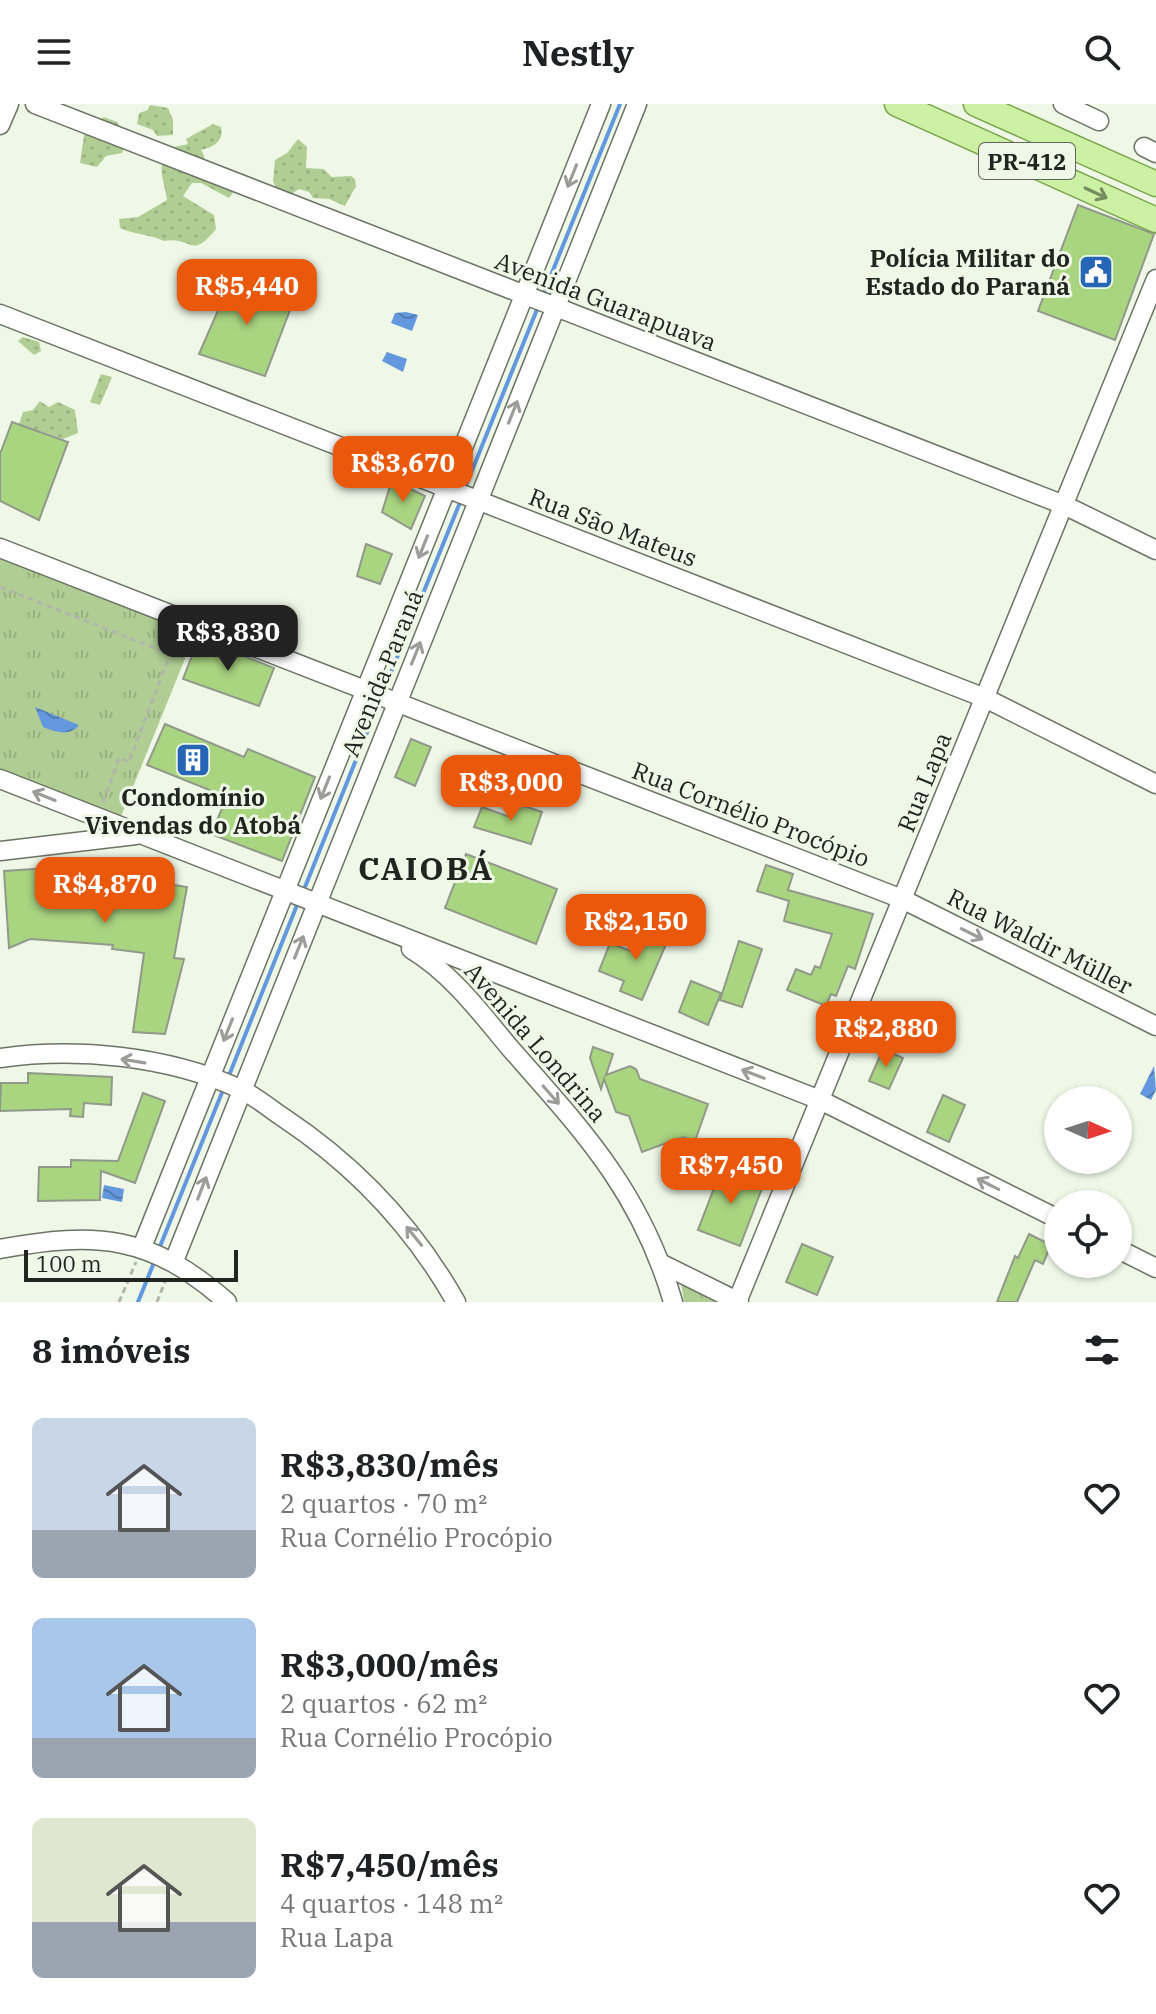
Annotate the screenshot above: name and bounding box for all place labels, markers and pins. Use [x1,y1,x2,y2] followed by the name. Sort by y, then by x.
[865,242,1070,302] place label: Polícia Militar do Estado do Paraná
[1077,253,1115,291] public building icon: Polícia Militar do Estado do Paraná
[173,259,321,327] pin: R$5,440
[329,436,477,504] pin: R$3,670
[154,605,302,673] pin: R$3,830
[174,741,212,779] building icon: Condomínio Vivendas do Atobá
[437,755,585,823] pin: R$3,000
[85,781,302,841] place label: Condomínio Vivendas do Atobá
[31,857,179,925] pin: R$4,870
[562,894,710,962] pin: R$2,150
[812,1001,960,1069] pin: R$2,880
[657,1138,805,1206] pin: R$7,450

